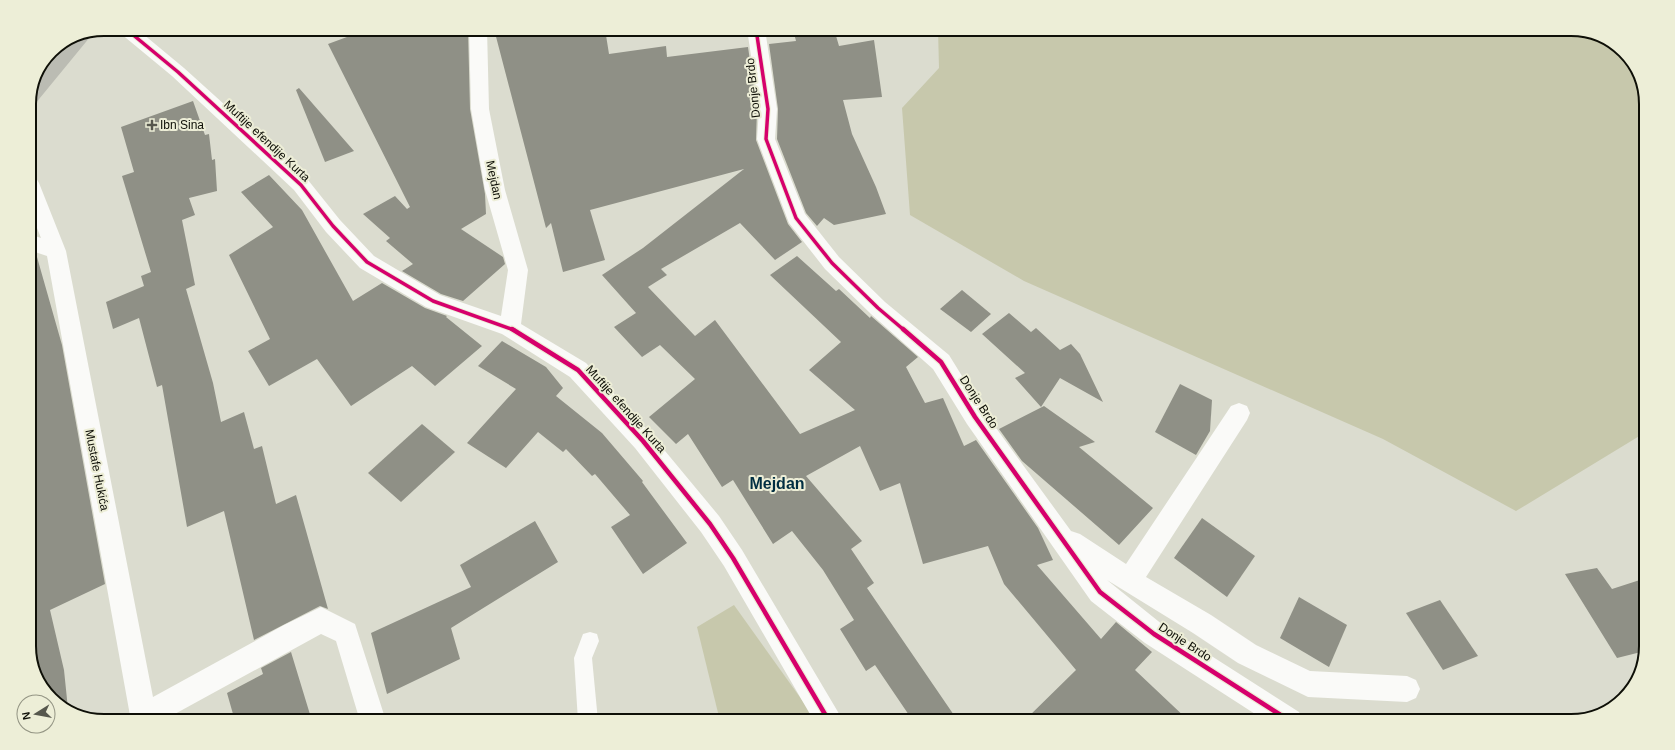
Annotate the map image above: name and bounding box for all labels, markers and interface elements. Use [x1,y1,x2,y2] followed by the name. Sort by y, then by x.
[743,57,763,119] street label: Donje Brdo
[221,97,313,185] street label: Muftije efendije Kurta
[160,118,204,132] place label: Ibn Sina
[147,120,157,130] marker: Ibn Sina
[483,159,505,201] street label: Mejdan
[583,362,669,456] street label: Muftije efendije Kurta
[957,373,1001,431] street label: Donje Brdo
[82,428,112,512] street label: Mustafe Hukića
[749,475,805,492] district label: Mejdan
[1156,620,1214,664] street label: Donje Brdo
[16,694,56,734] north arrow
[20,711,33,721] text: N

